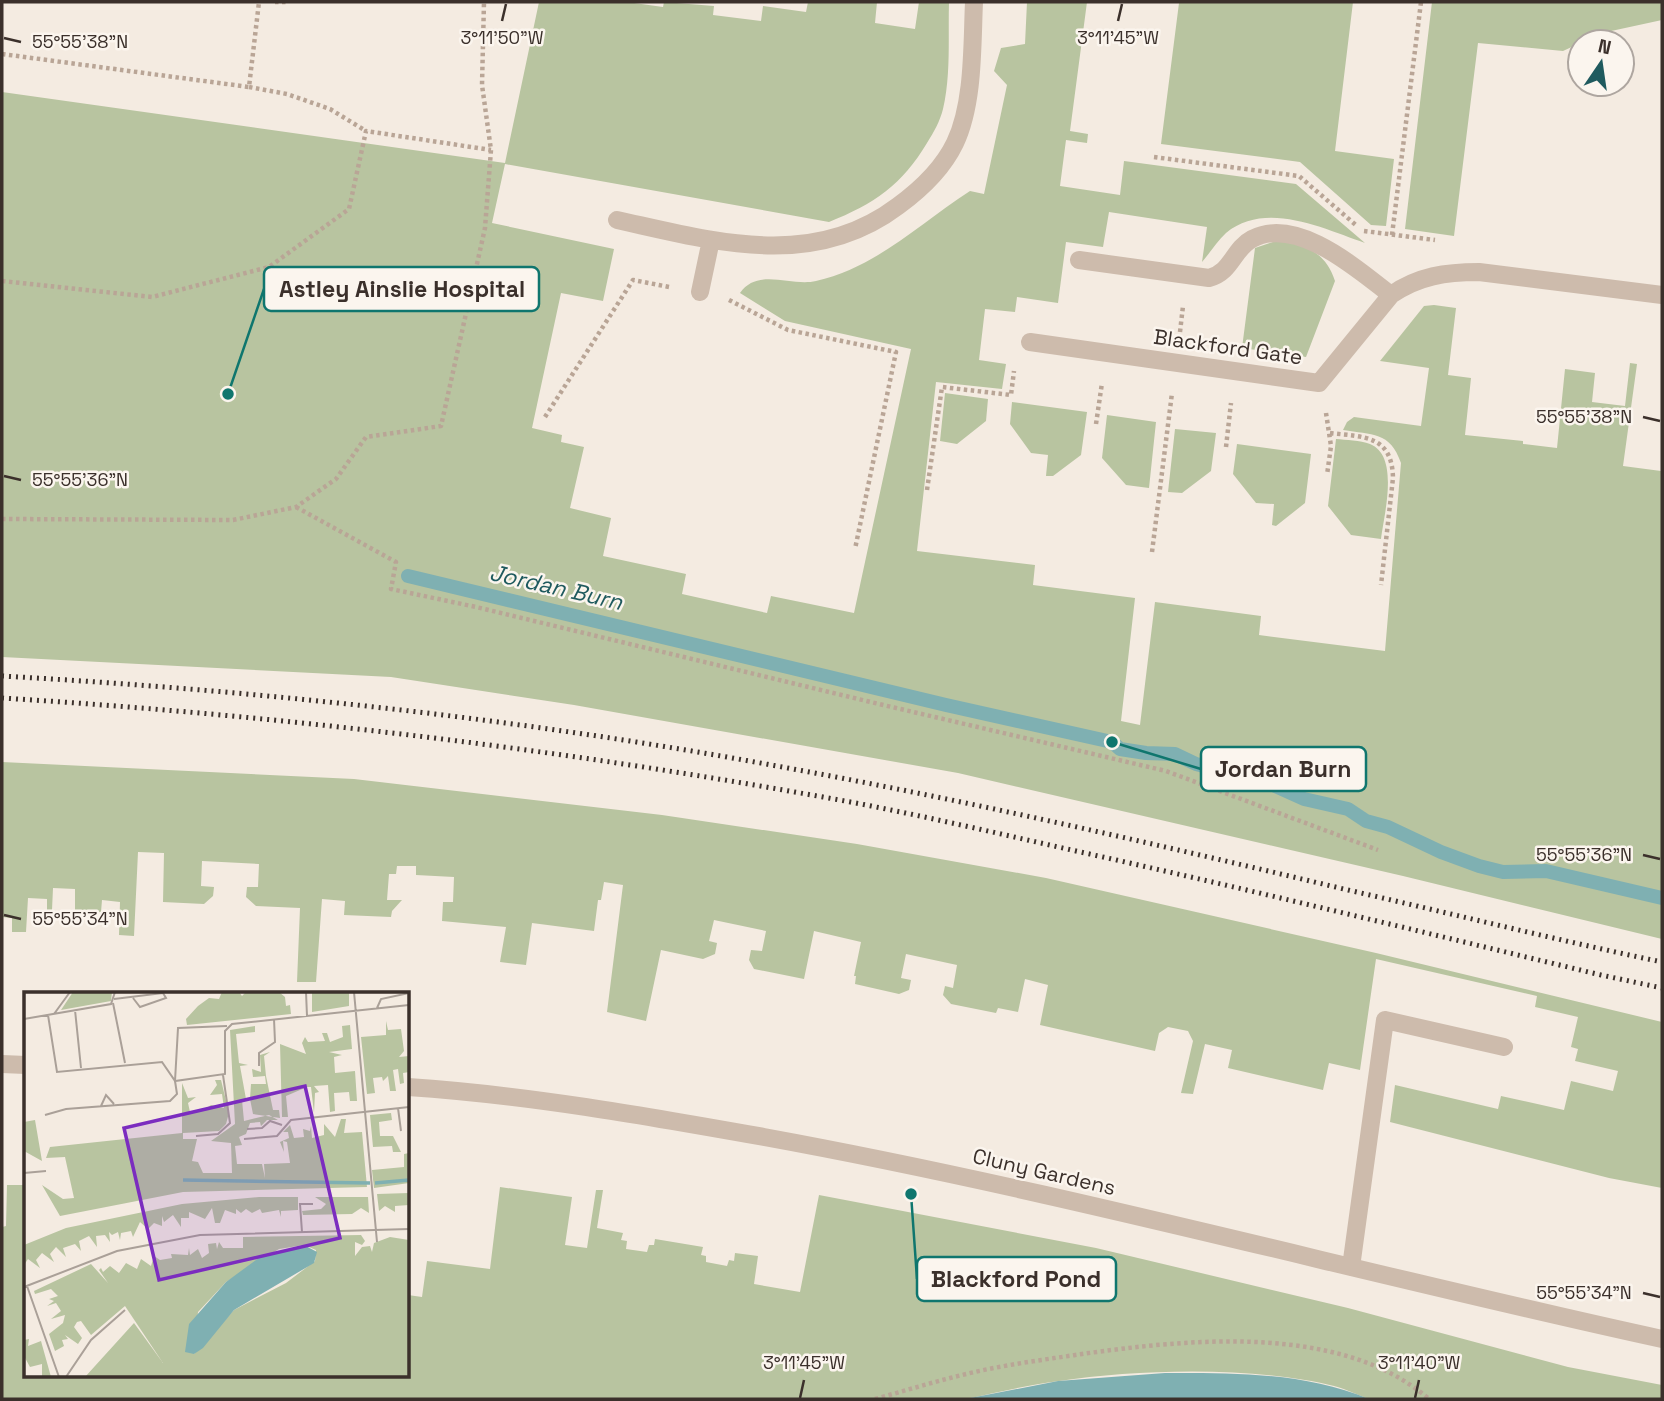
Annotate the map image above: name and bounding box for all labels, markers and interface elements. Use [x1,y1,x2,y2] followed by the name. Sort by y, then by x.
[460,26,544,49] text: 3°11'50"W
[1077,26,1159,49] text: 3°11'45"W
[1566,28,1636,98] north arrow
[32,30,128,53] text: 55°55'38"N
[1596,33,1614,61] text: N
[264,267,539,311] callout: Astley Ainslie Hospital
[279,274,525,304] text: Astley Ainslie Hospital
[1152,323,1304,370] street label: Blackford Gate
[1536,405,1632,428] text: 55°55'38"N
[32,468,128,491] text: 55°55'36"N
[487,557,626,617] water label: Jordan Burn
[1201,747,1366,791] callout: Jordan Burn
[1215,754,1351,784] text: Jordan Burn
[1536,843,1632,866] text: 55°55'36"N
[32,907,128,930] text: 55°55'34"N
[24,992,410,1376] inset map
[970,1142,1118,1201] street label: Cluny Gardens
[917,1257,1116,1301] callout: Blackford Pond
[931,1264,1101,1294] text: Blackford Pond
[1536,1281,1632,1304] text: 55°55'34"N
[763,1351,845,1374] text: 3°11'45"W
[1378,1351,1461,1374] text: 3°11'40"W

